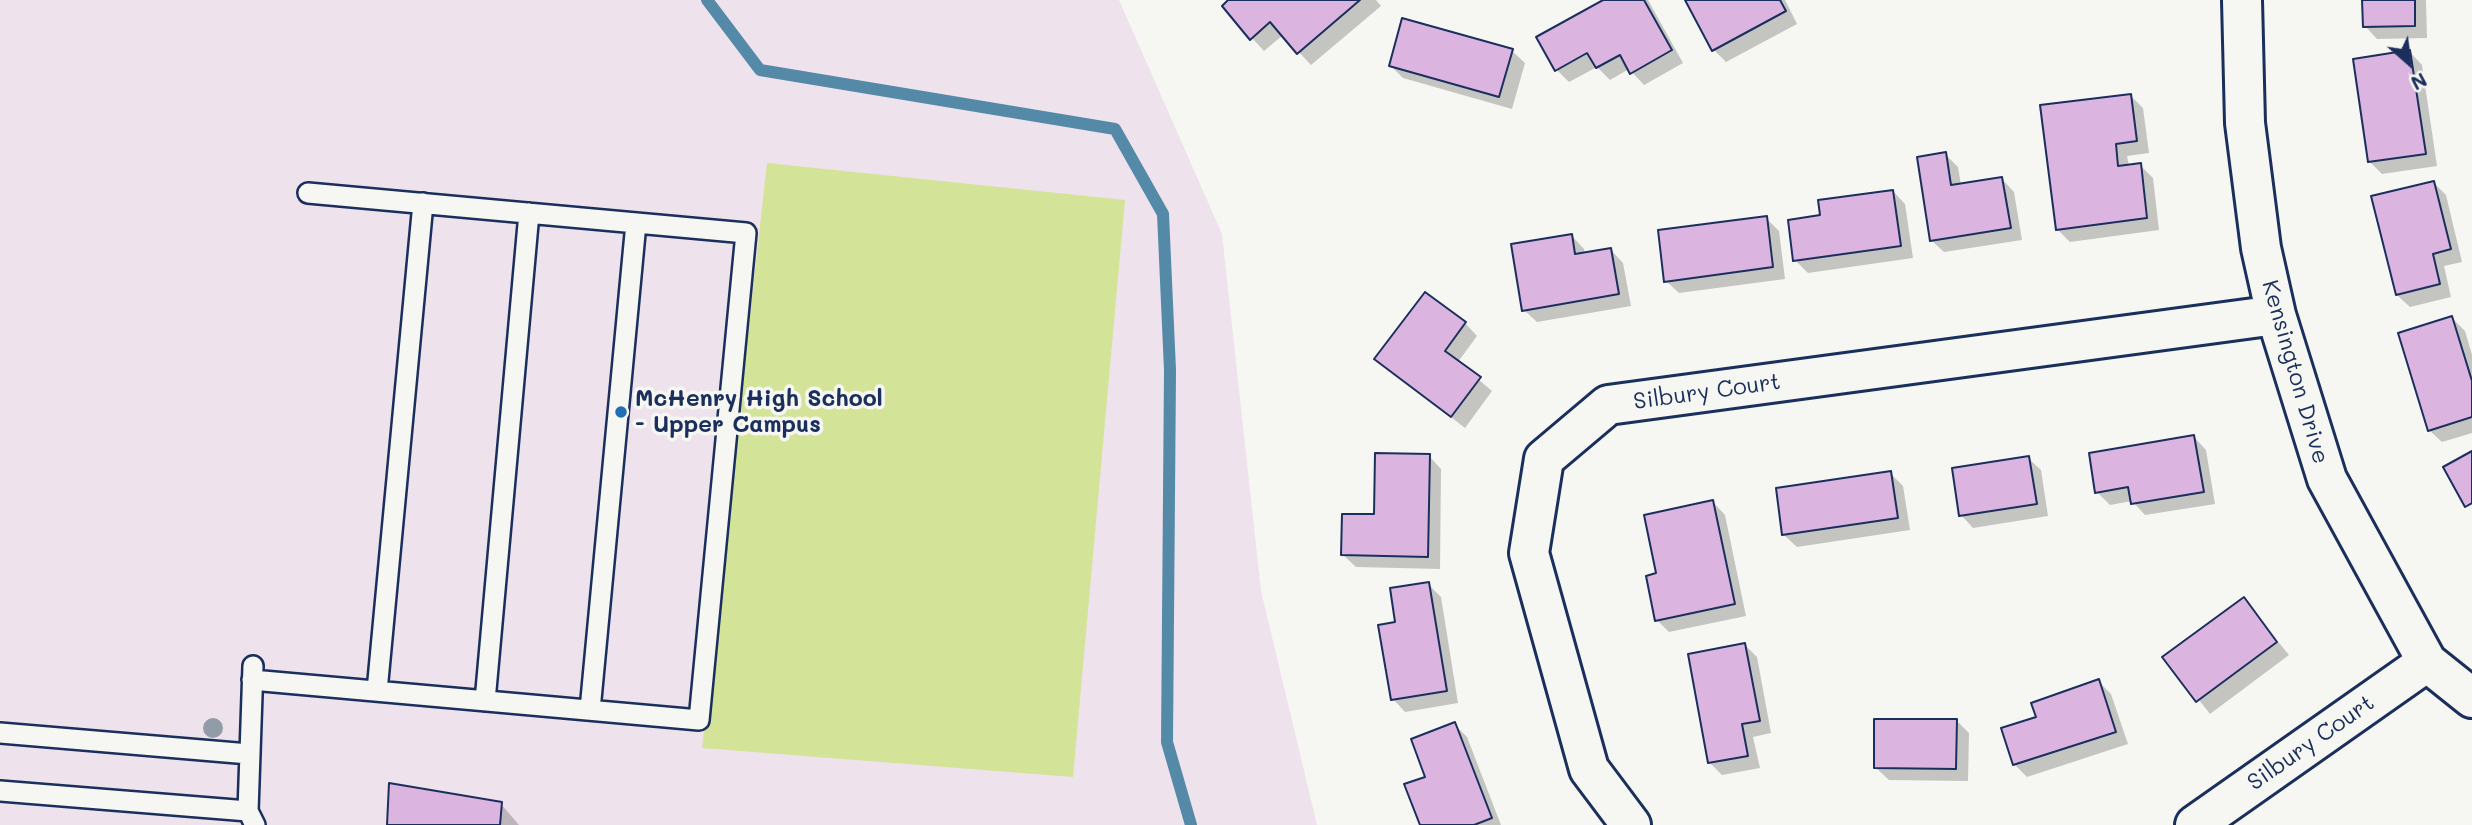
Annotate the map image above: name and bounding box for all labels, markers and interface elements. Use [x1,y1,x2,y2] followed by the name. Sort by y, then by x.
[2374,28,2444,98] north arrow
[2407,68,2431,96] text: N
[2256,277,2334,467] street label: Kensington Drive
[1632,368,1782,416] street label: Silbury Court
[635,385,883,439] place label: McHenry High School - Upper Campus
[613,404,629,420] marker: McHenry High School - Upper Campus
[2242,689,2380,797] street label: Silbury Court

